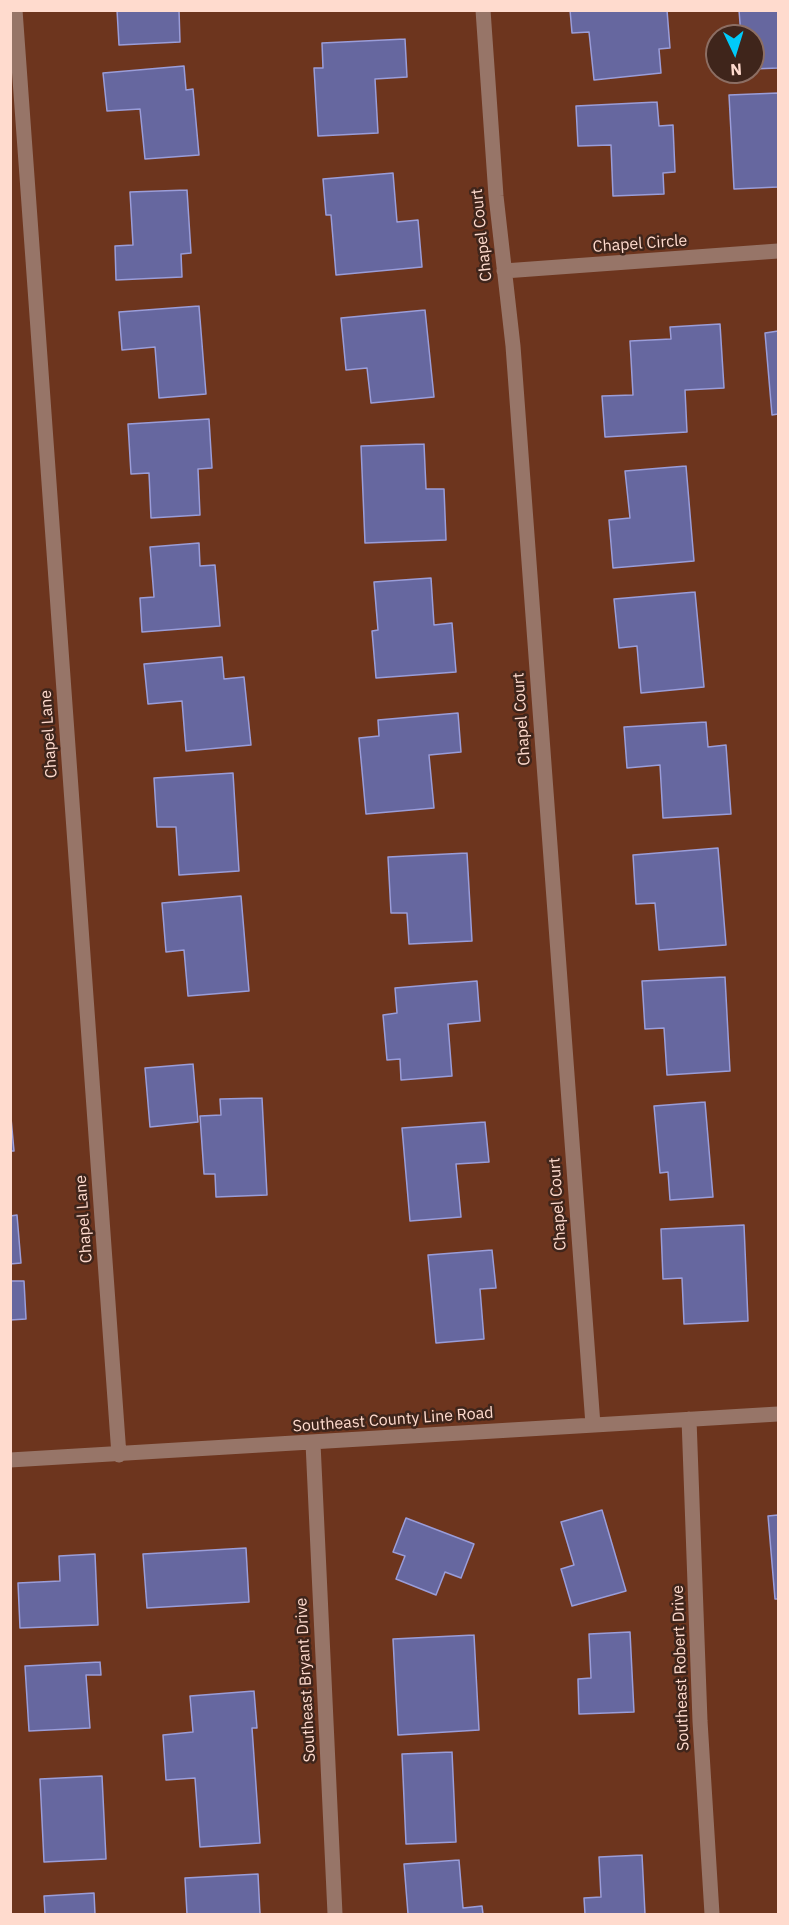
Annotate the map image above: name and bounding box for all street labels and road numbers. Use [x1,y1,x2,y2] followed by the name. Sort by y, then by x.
[468,188,496,282] street label: Chapel Court
[592,231,688,257] street label: Chapel Circle
[509,672,535,766] street label: Chapel Court
[36,689,62,779] street label: Chapel Lane
[545,1157,571,1251] street label: Chapel Court
[71,1174,97,1264] street label: Chapel Lane
[292,1403,494,1437] street label: Southeast County Line Road
[669,1585,693,1751] street label: Southeast Robert Drive
[292,1597,320,1763] street label: Southeast Bryant Drive

